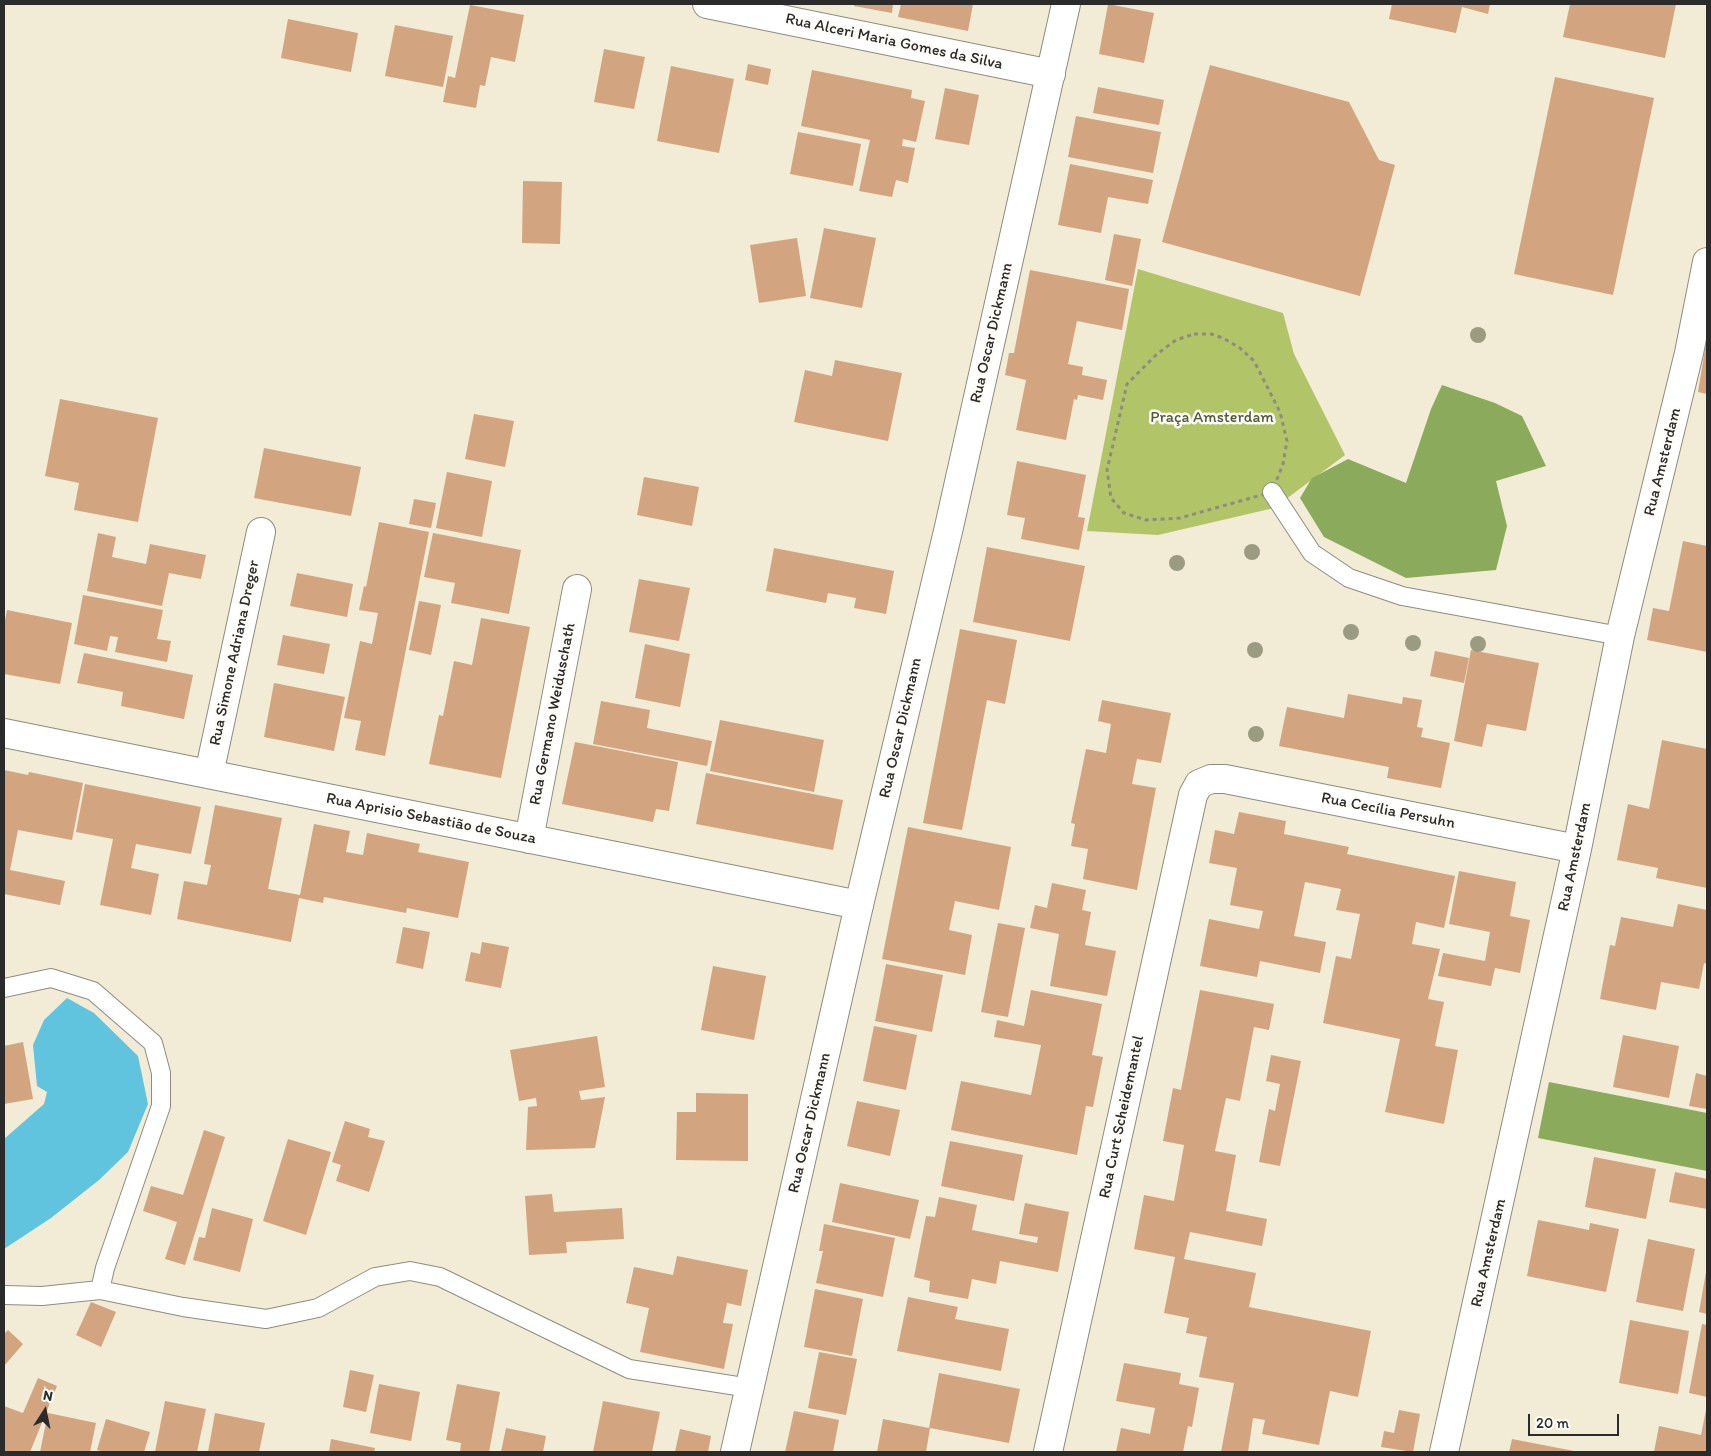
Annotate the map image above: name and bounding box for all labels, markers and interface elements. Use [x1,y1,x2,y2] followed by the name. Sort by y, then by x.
[784,10,1004,74] street label: Rua Alceri Maria Gomes da Silva
[967,261,1017,405] street label: Rua Oscar Dickmann
[1640,406,1686,518] street label: Rua Amsterdam
[1150,408,1274,428] park label: Praça Amsterdam
[206,558,264,748] street label: Rua Simone Adriana Dreger
[526,621,580,807] street label: Rua Germano Weiduschath
[876,656,926,800] street label: Rua Oscar Dickmann
[324,789,538,849] street label: Rua Aprisio Sebastião de Souza
[1319,789,1457,833] street label: Rua Cecília Persuhn
[1554,801,1596,913] street label: Rua Amsterdam
[1095,1034,1149,1200] street label: Rua Curt Scheidemantel
[785,1051,835,1195] street label: Rua Oscar Dickmann
[1467,1197,1511,1309] street label: Rua Amsterdam
[20,1386,70,1436] north arrow
[42,1387,54,1405] text: N
[1531,1404,1622,1436] scale bar
[1536,1414,1569,1432] text: 20 m

